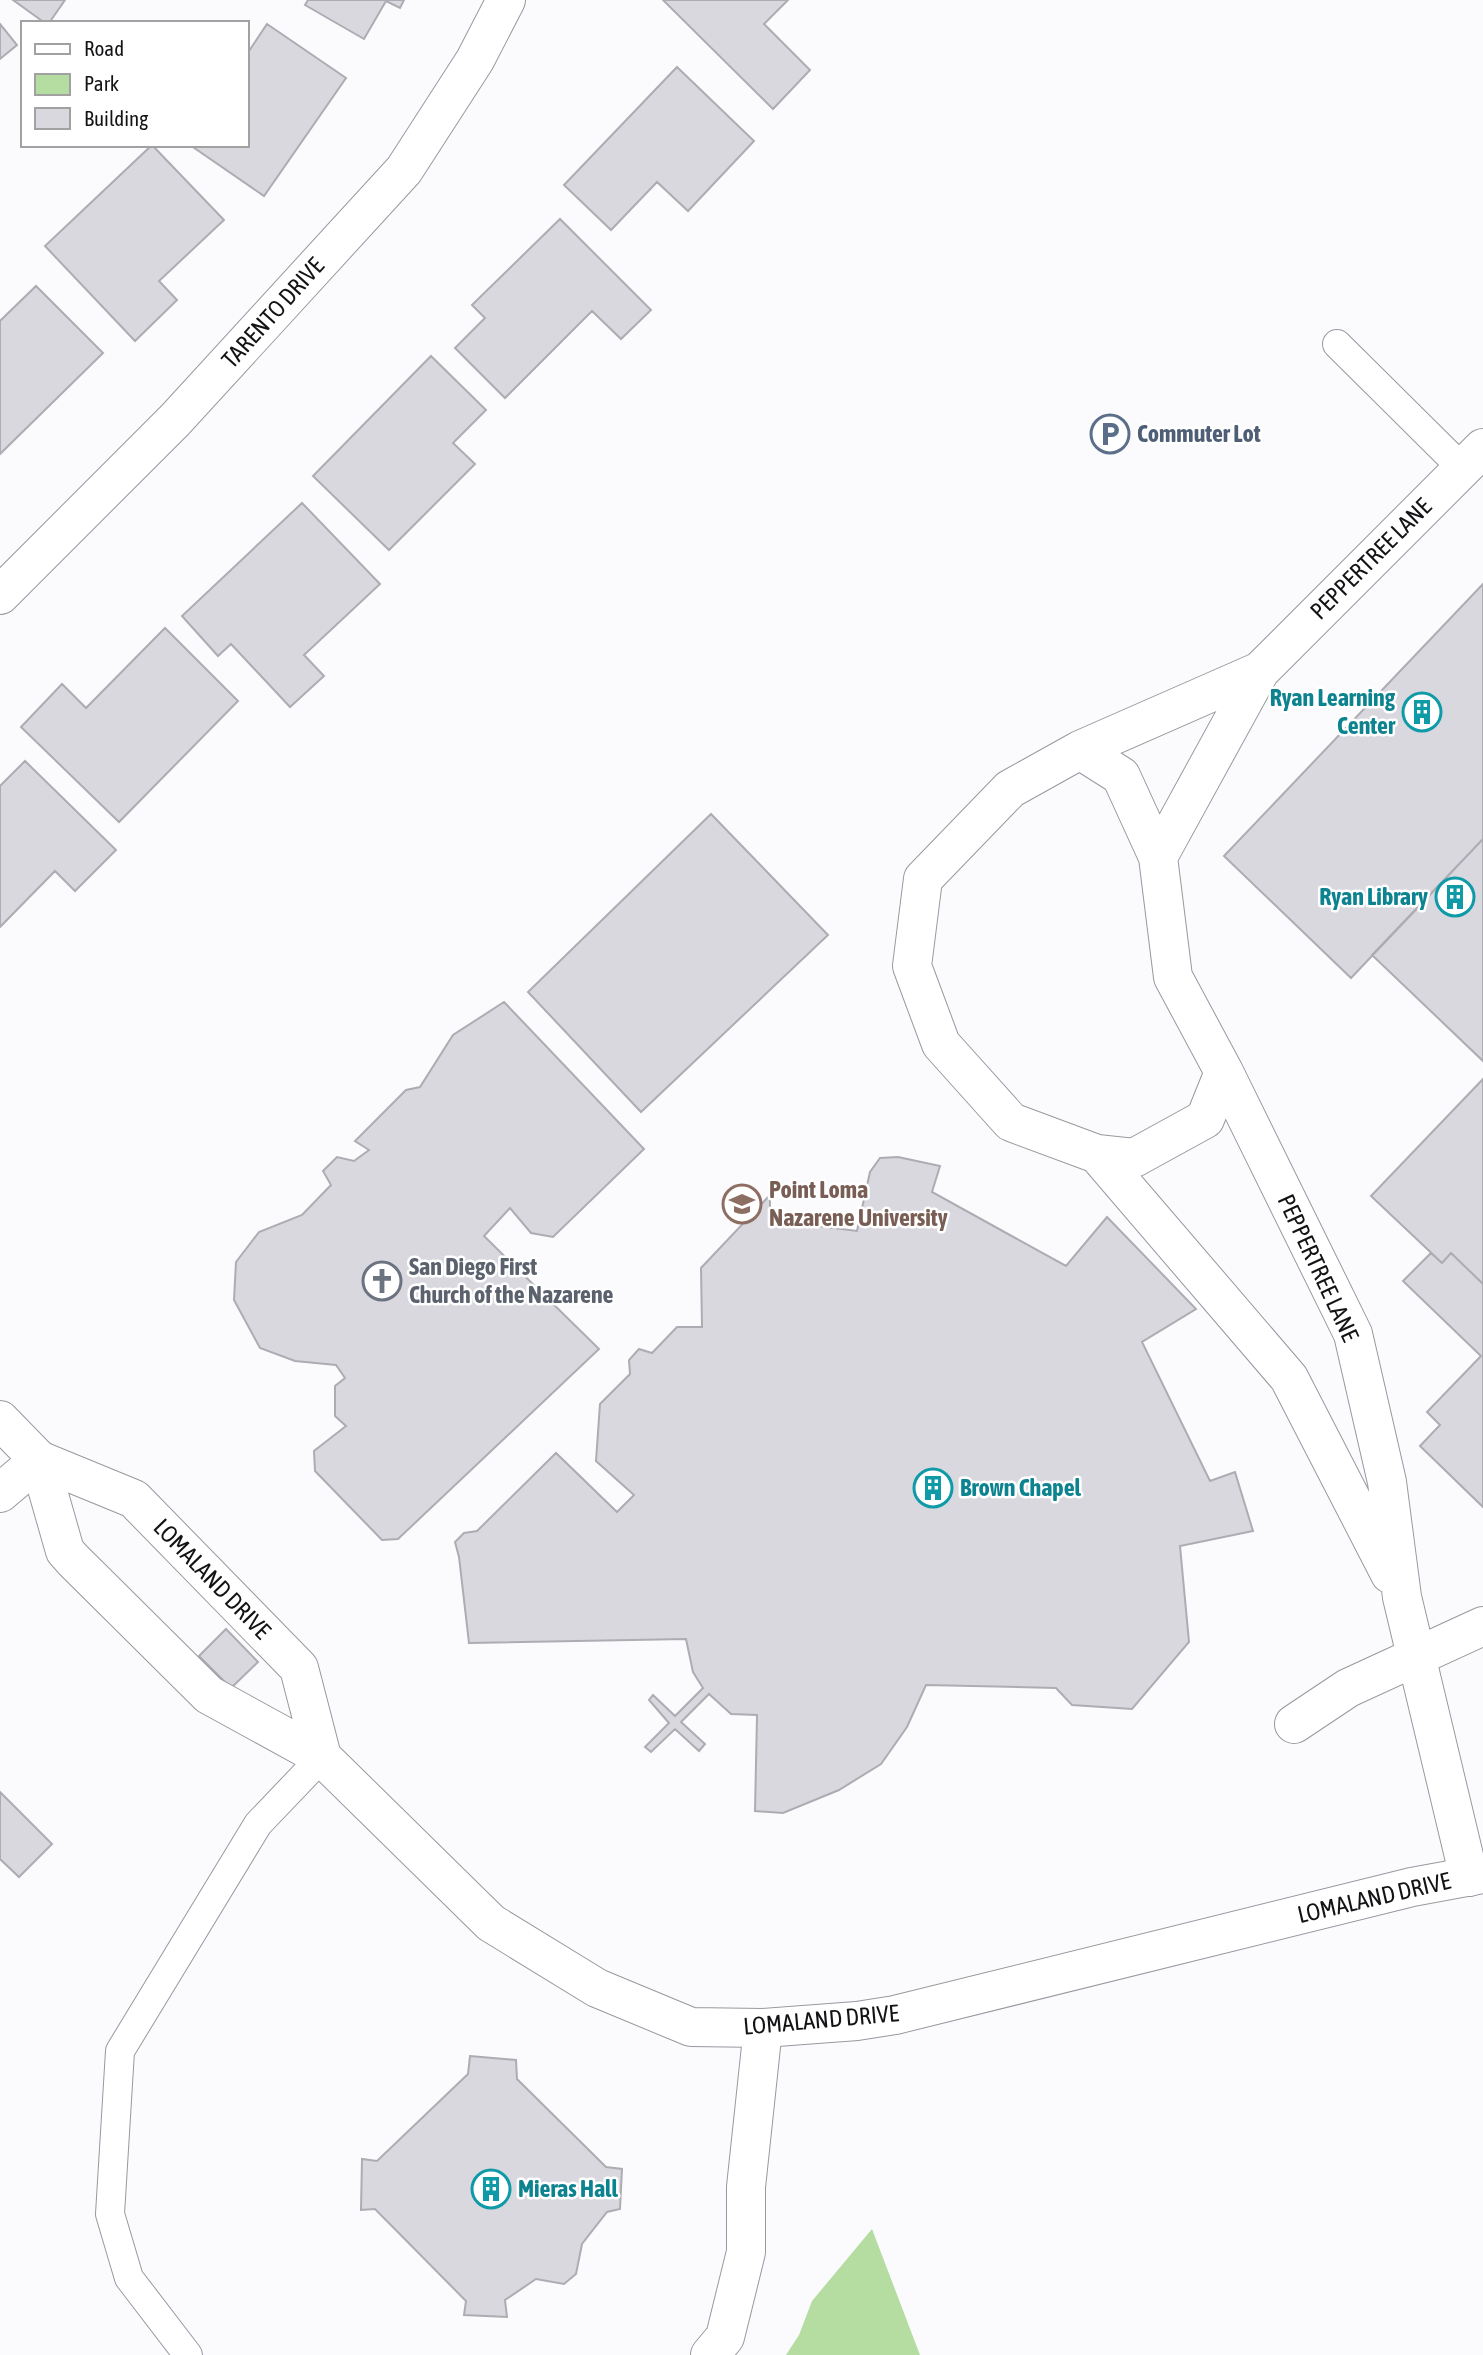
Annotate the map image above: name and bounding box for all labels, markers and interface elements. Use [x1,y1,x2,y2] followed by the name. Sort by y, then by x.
[21,21,248,147] legend
[84,36,124,60] text: Road
[84,71,119,95] text: Park
[84,106,148,130] text: Building
[216,252,329,373] street label: TARENTO DRIVE
[1089,413,1131,455] parking icon: Commuter Lot
[1137,420,1261,447] place label: Commuter Lot
[1305,493,1437,625] street label: PEPPERTREE LANE
[1270,684,1396,739] place label: Ryan Learning Center
[1401,691,1443,733] building icon: Ryan Learning Center
[1434,876,1476,918] building icon: Ryan Library
[1319,883,1428,910] place label: Ryan Library
[769,1176,948,1231] place label: Point Loma Nazarene University
[721,1183,763,1225] school or university icon: Point Loma Nazarene University
[1273,1190,1364,1346] street label: PEPPERTREE LANE
[409,1253,614,1308] place label: San Diego First Church of the Nazarene
[361,1260,403,1302] church icon: San Diego First Church of the Nazarene
[912,1467,954,1509] building icon: Brown Chapel
[960,1474,1082,1501] place label: Brown Chapel
[148,1513,276,1644] street label: LOMALAND DRIVE
[1295,1867,1453,1928] street label: LOMALAND DRIVE
[742,1999,900,2040] street label: LOMALAND DRIVE
[470,2168,512,2210] building icon: Mieras Hall
[518,2175,618,2202] place label: Mieras Hall

